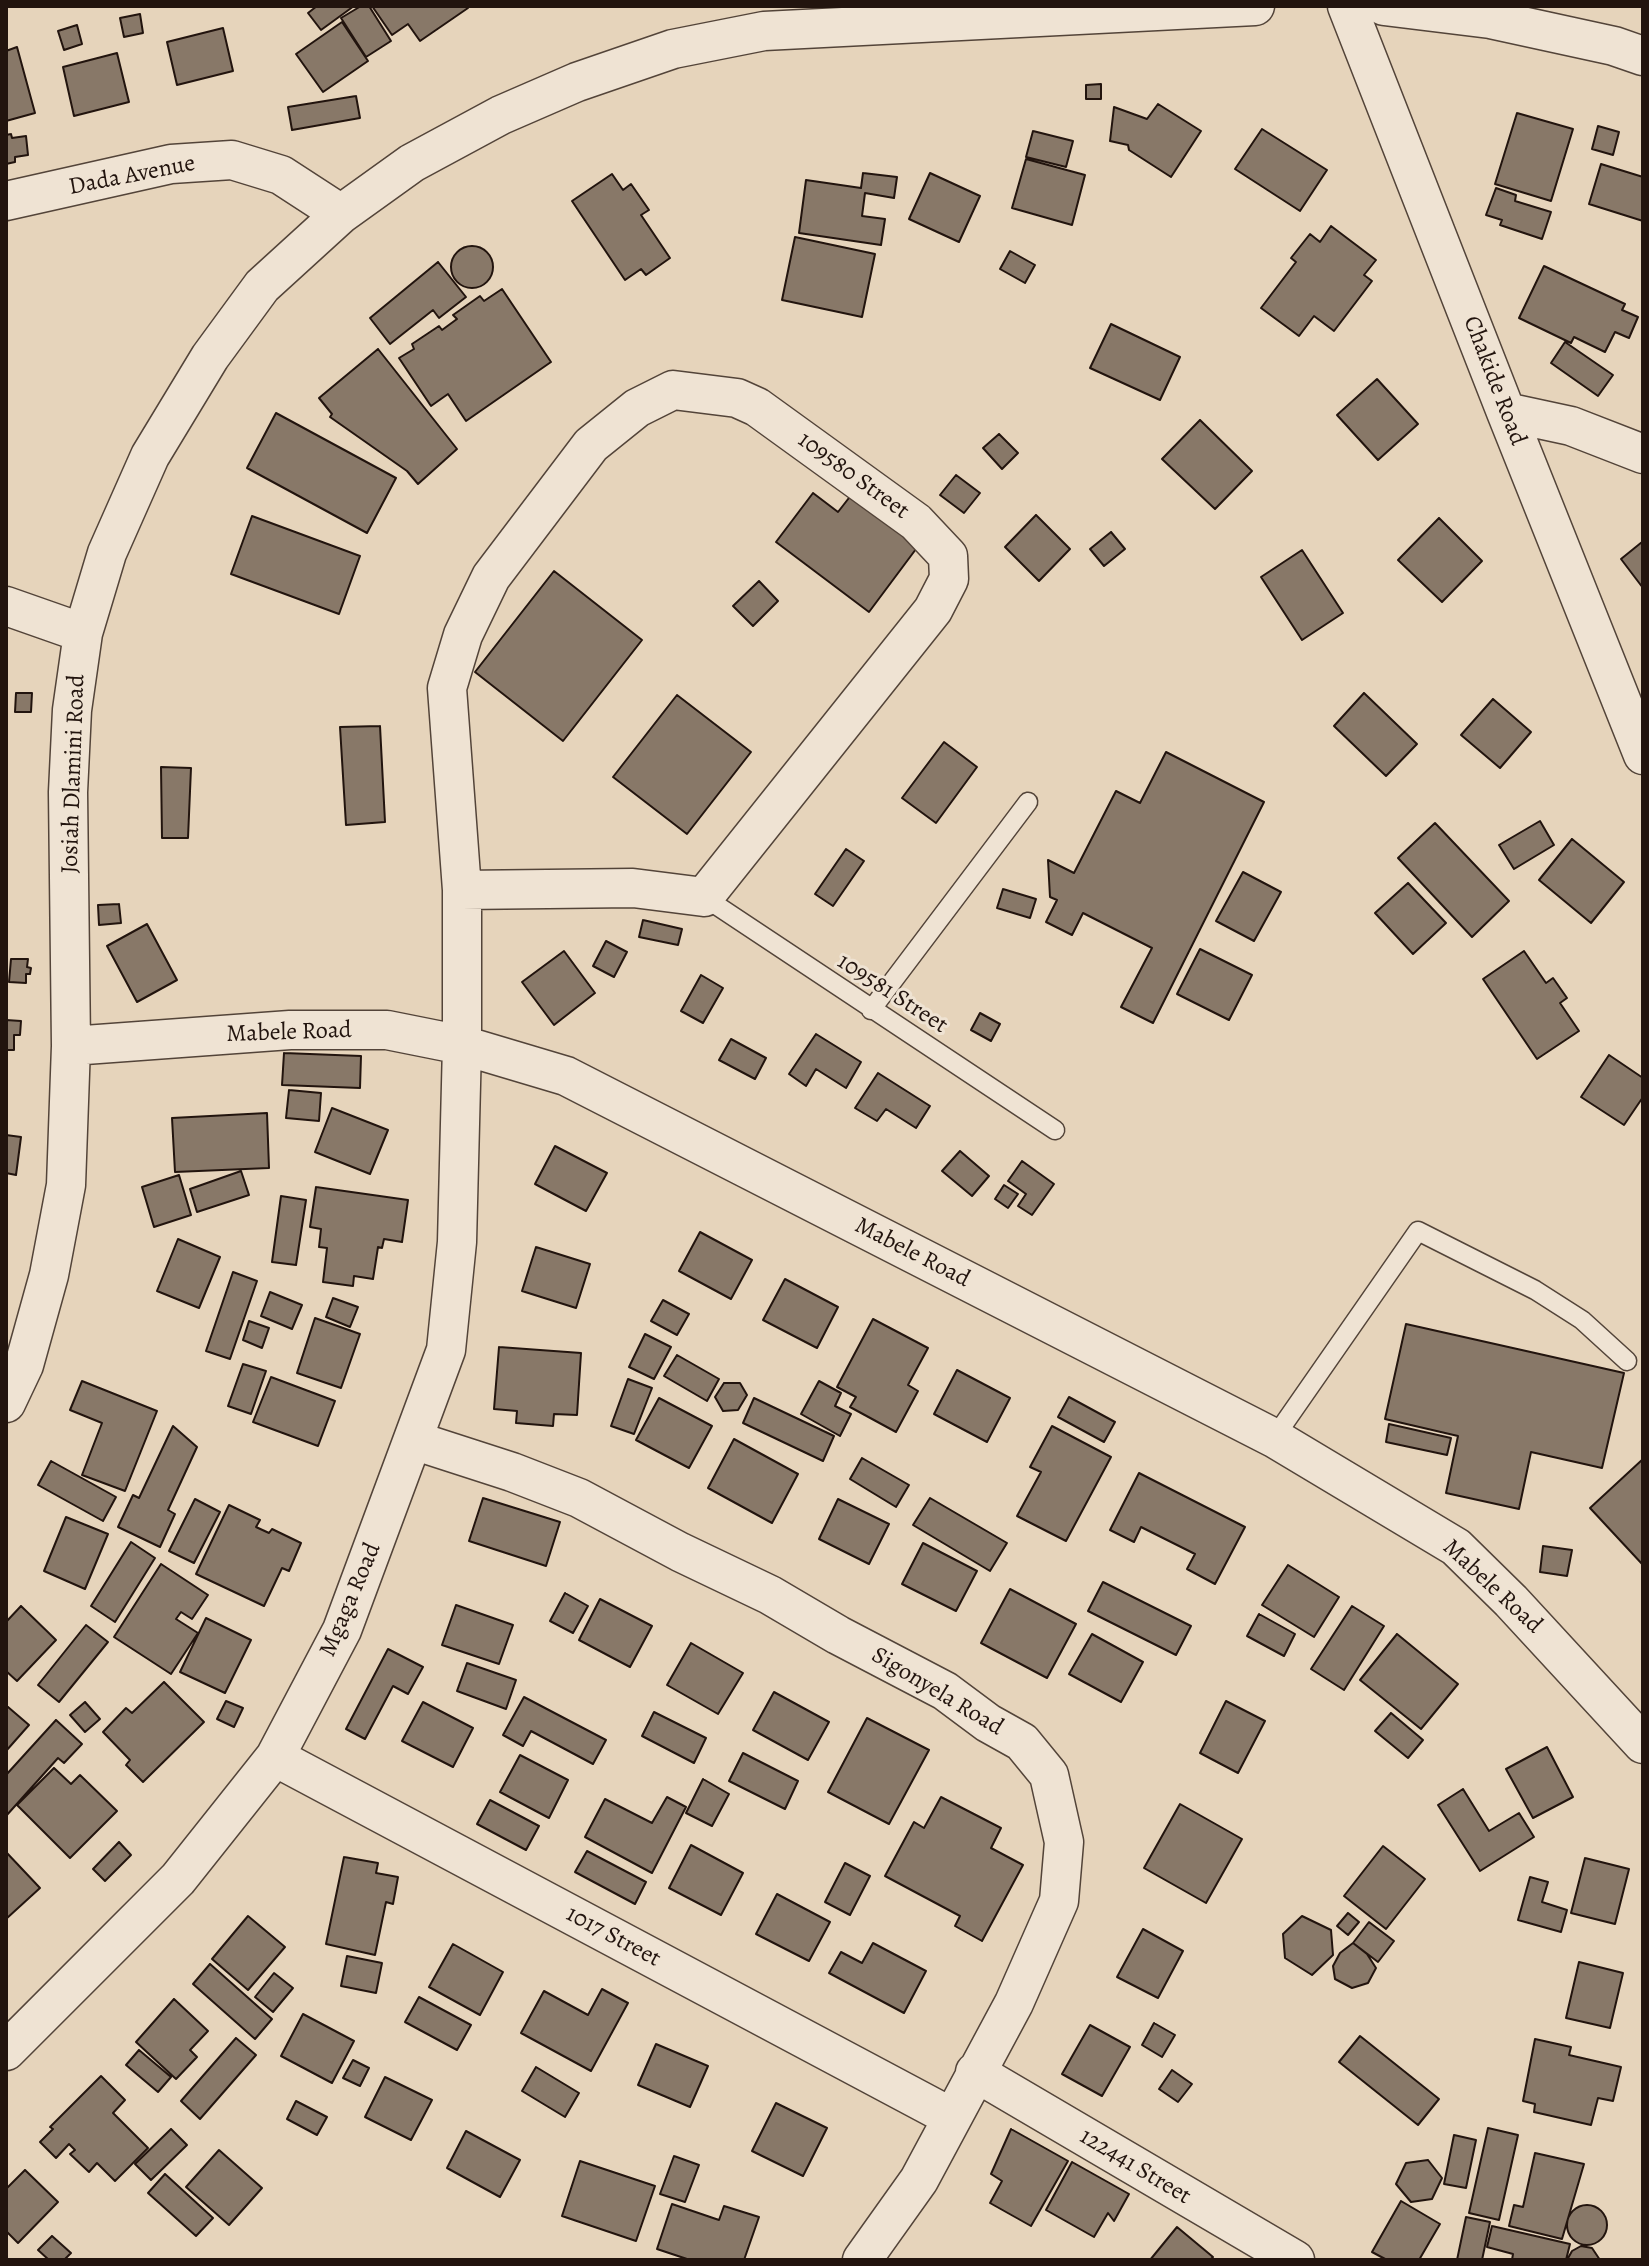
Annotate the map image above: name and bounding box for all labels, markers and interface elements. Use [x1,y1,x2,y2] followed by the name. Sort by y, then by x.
[66,150,198,202] street label: Dada Avenue
[1456,312,1532,450] street label: Chakide Road
[792,426,914,526] street label: 109580 Street
[56,674,92,874] street label: Josiah Dlamini Road
[831,948,953,1040] street label: 109581 Street
[226,1016,352,1050] street label: Mabele Road
[850,1212,974,1294] street label: Mabele Road
[1436,1534,1548,1640] street label: Mabele Road
[314,1539,388,1661] street label: Mgaga Road
[866,1641,1008,1743] street label: Sigonyela Road
[561,1900,665,1974] street label: 1017 Street
[1074,2123,1196,2211] street label: 122441 Street

